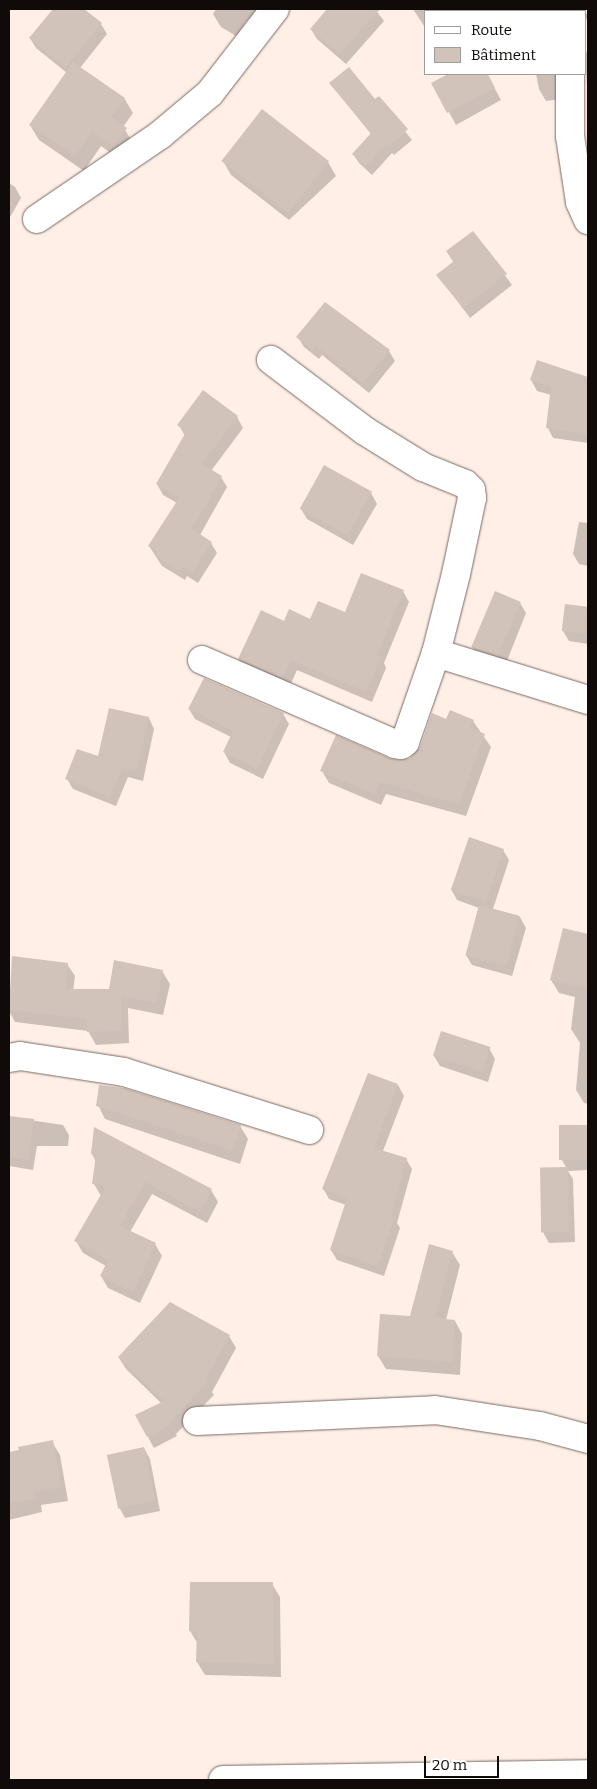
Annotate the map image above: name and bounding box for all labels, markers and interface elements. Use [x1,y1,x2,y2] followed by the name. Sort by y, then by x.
[424,10,587,75] legend
[471,21,512,39] text: Route
[471,46,536,64] text: Bâtiment
[427,1746,502,1778] scale bar
[432,1756,467,1774] text: 20 m

